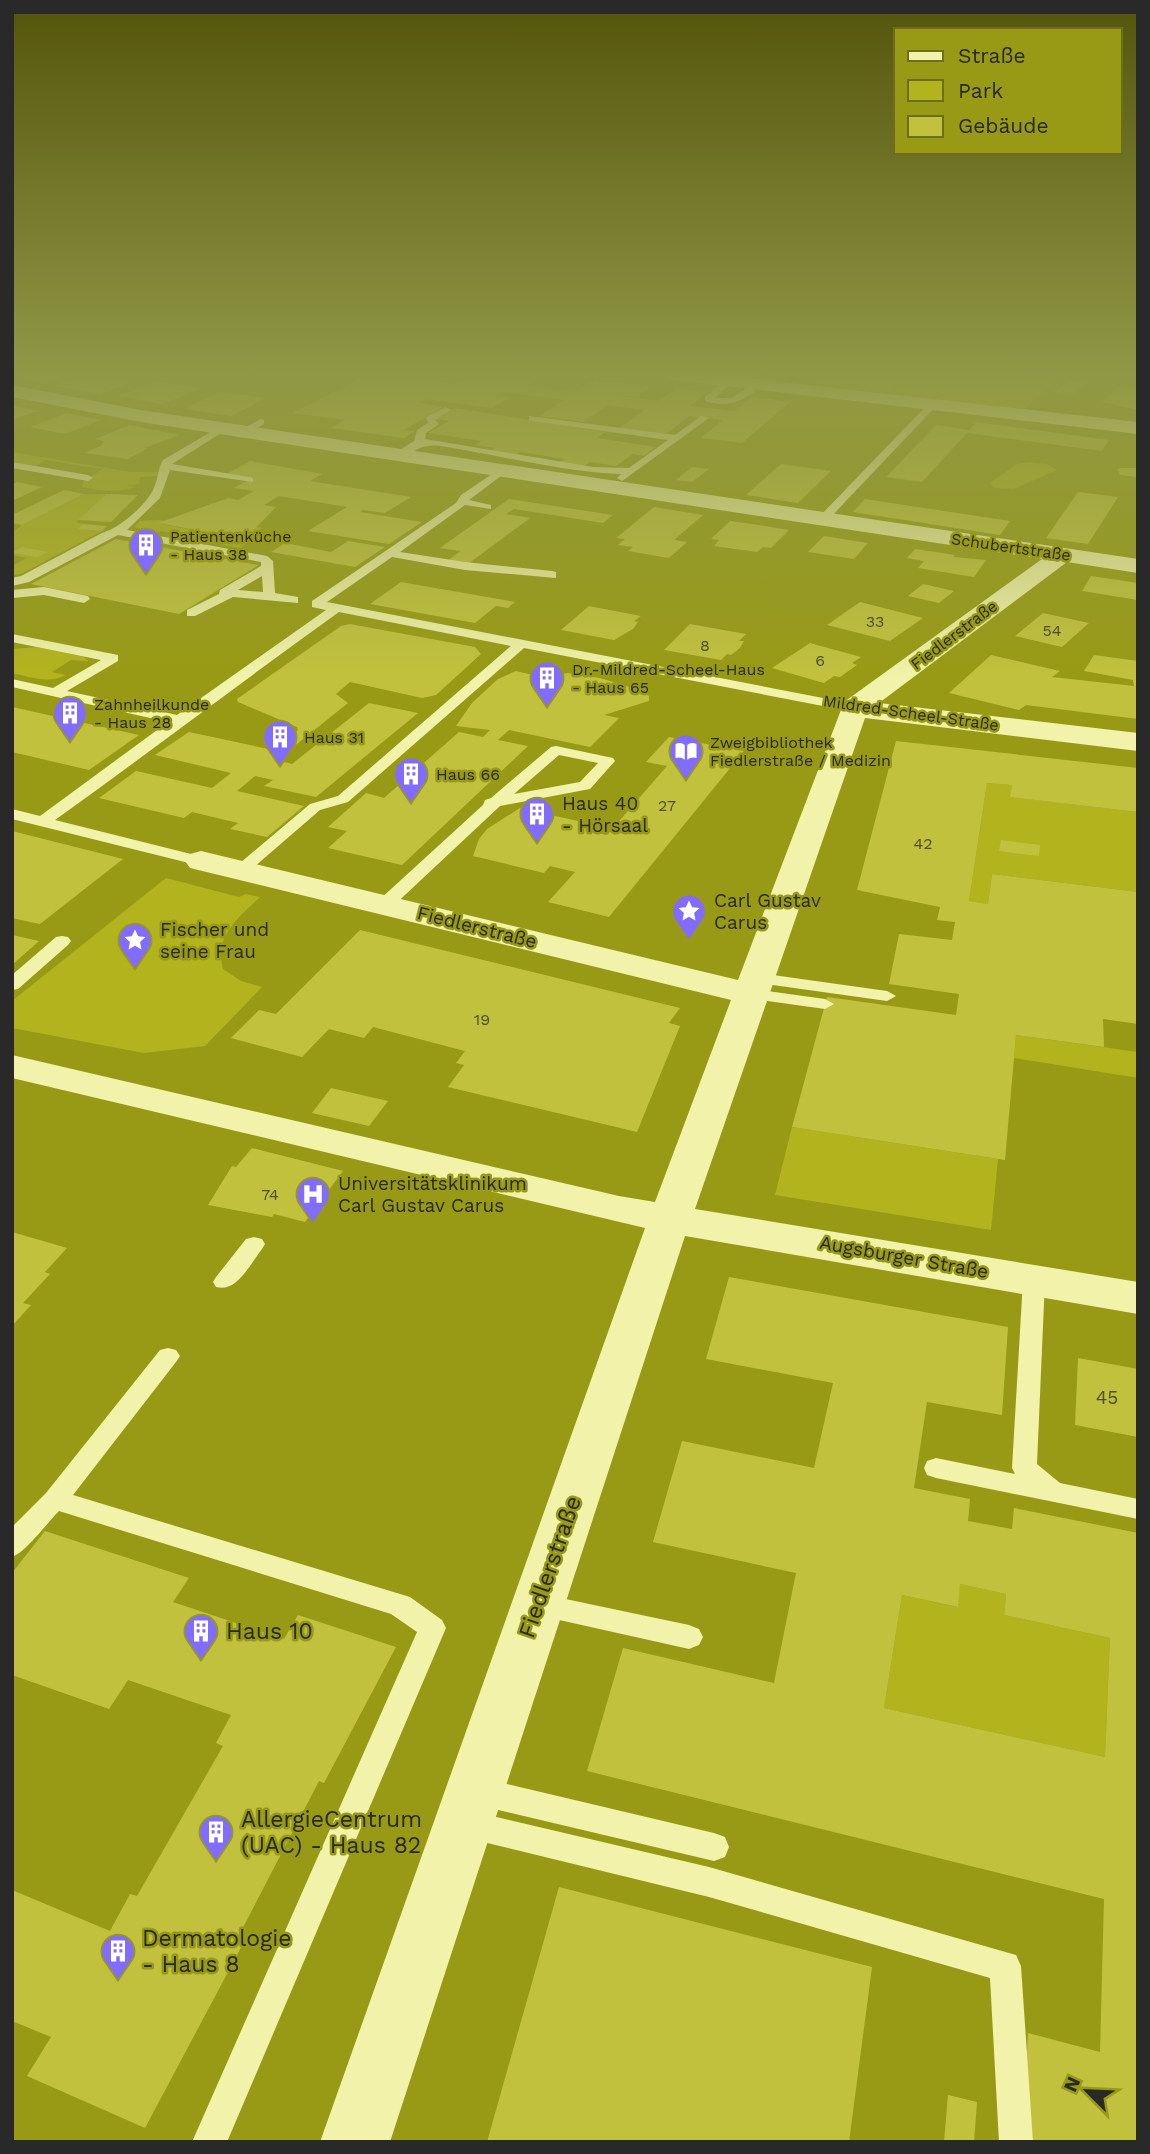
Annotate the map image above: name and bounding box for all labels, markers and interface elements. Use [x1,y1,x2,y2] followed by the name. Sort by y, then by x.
[894,28,1122,154] legend
[958,43,1026,68] text: Straße
[958,78,1003,103] text: Park
[958,113,1049,138] text: Gebäude
[127,526,165,575] building icon: Patientenküche - Haus 38
[170,527,291,564] place label: Patientenküche - Haus 38
[950,529,1072,565] street label: Schubertstraße
[907,596,1001,674] street label: Fiedlerstraße
[866,612,884,631] house number: 33
[1042,621,1062,640] house number: 54
[700,636,710,655] house number: 8
[815,651,825,670] house number: 6
[528,659,566,708] building icon: Dr.-Mildred-Scheel-Haus - Haus 65
[572,660,765,697] place label: Dr.-Mildred-Scheel-Haus - Haus 65
[822,691,1000,735] street label: Mildred-Scheel-Straße
[51,694,89,743] building icon: Zahnheilkunde - Haus 28
[94,695,209,732] place label: Zahnheilkunde - Haus 28
[261,718,299,767] building icon: Haus 31
[304,728,364,747] place label: Haus 31
[667,732,705,781] library icon: Zweigbibliothek Fiedlerstraße / Medizin
[710,733,891,770] place label: Zweigbibliothek Fiedlerstraße / Medizin
[392,755,430,804] building icon: Haus 66
[436,765,500,784] place label: Haus 66
[562,792,648,837] place label: Haus 40 - Hörsaal
[518,795,556,844] building icon: Haus 40 - Hörsaal
[658,796,676,815] house number: 27
[913,834,933,853] house number: 42
[714,889,821,934] place label: Carl Gustav Carus
[670,892,708,941] place icon: Carl Gustav Carus
[415,901,539,953] street label: Fiedlerstraße
[160,918,269,963] place label: Fischer und seine Frau
[116,921,154,970] place icon: Fischer und seine Frau
[474,1010,490,1029] house number: 19
[338,1172,527,1217] place label: Universitätsklinikum Carl Gustav Carus
[294,1175,332,1224] hospital icon: Universitätsklinikum Carl Gustav Carus
[261,1185,279,1204] house number: 74
[818,1231,990,1283] street label: Augsburger Straße
[1096,1386,1118,1409] house number: 45
[513,1492,587,1642] street label: Fiedlerstraße
[182,1612,220,1661] building icon: Haus 10
[226,1618,313,1645] place label: Haus 10
[241,1806,422,1859] place label: AllergieCentrum (UAC) - Haus 82
[197,1813,235,1862] building icon: AllergieCentrum (UAC) - Haus 82
[142,1925,292,1978] place label: Dermatologie - Haus 8
[99,1932,137,1981] building icon: Dermatologie - Haus 8
[1052,2056,1122,2126] north arrow
[1059,2073,1085,2095] text: N

